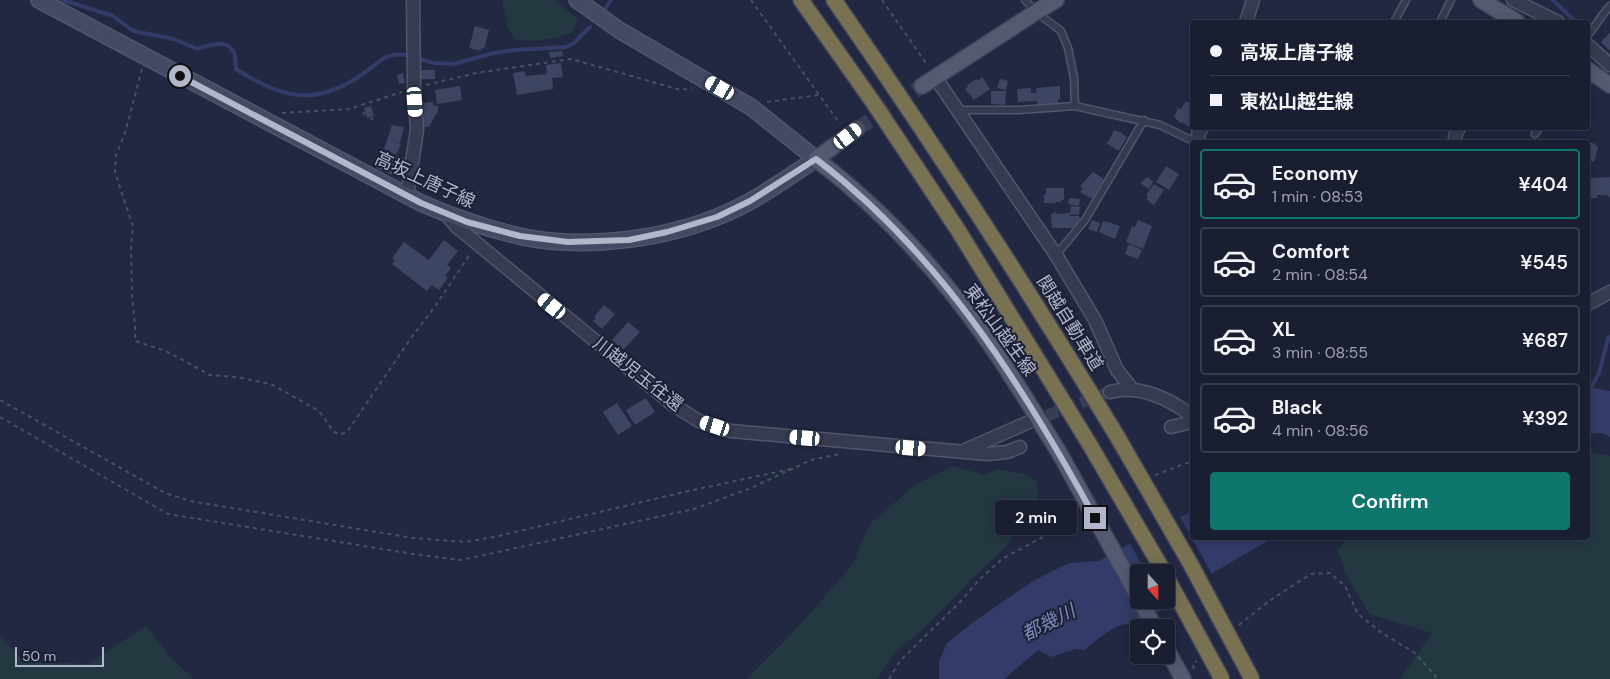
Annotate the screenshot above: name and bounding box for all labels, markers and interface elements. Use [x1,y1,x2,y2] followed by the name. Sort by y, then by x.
[1240,40,1354,65] text: 高坂上唐子線
[169,65,191,87] route start
[703,74,736,102] car
[406,87,423,117] car
[1240,89,1354,114] text: 東松山越生線
[831,121,864,151] car
[371,146,479,214] street label: 高坂上唐子線
[1272,161,1359,186] text: Economy
[1212,162,1257,207] icon: car
[1518,172,1568,197] text: ¥404
[1272,186,1363,207] text: 1 min · 08:53
[1272,239,1350,264] text: Comfort
[1212,240,1257,285] icon: car
[1520,250,1568,275] text: ¥545
[1272,264,1368,285] text: 2 min · 08:54
[1031,271,1109,375] street label: 関越自動車道
[959,279,1041,381] street label: 東松山越生線
[535,291,568,321] car
[1272,317,1295,342] text: XL
[1212,318,1257,363] icon: car
[1522,328,1568,353] text: ¥687
[588,331,688,417] street label: 川越児玉往還
[1272,342,1368,363] text: 3 min · 08:55
[1272,395,1323,420] text: Black
[1212,396,1257,441] icon: car
[1522,406,1568,431] text: ¥392
[698,414,731,438] car
[1272,420,1369,441] text: 4 min · 08:56
[789,429,820,447] car
[895,439,926,457] car
[1210,472,1570,530] button: Confirm
[995,500,1078,536] callout: 2 min
[1015,507,1057,528] text: 2 min
[1084,507,1106,529] route end
[1130,564,1175,609] north arrow
[1130,564,1175,664] map controls
[1017,597,1081,647] water label: 都幾川
[1130,619,1175,664] button: locate
[15,644,104,667] scale bar
[22,647,56,665] text: 50 m

